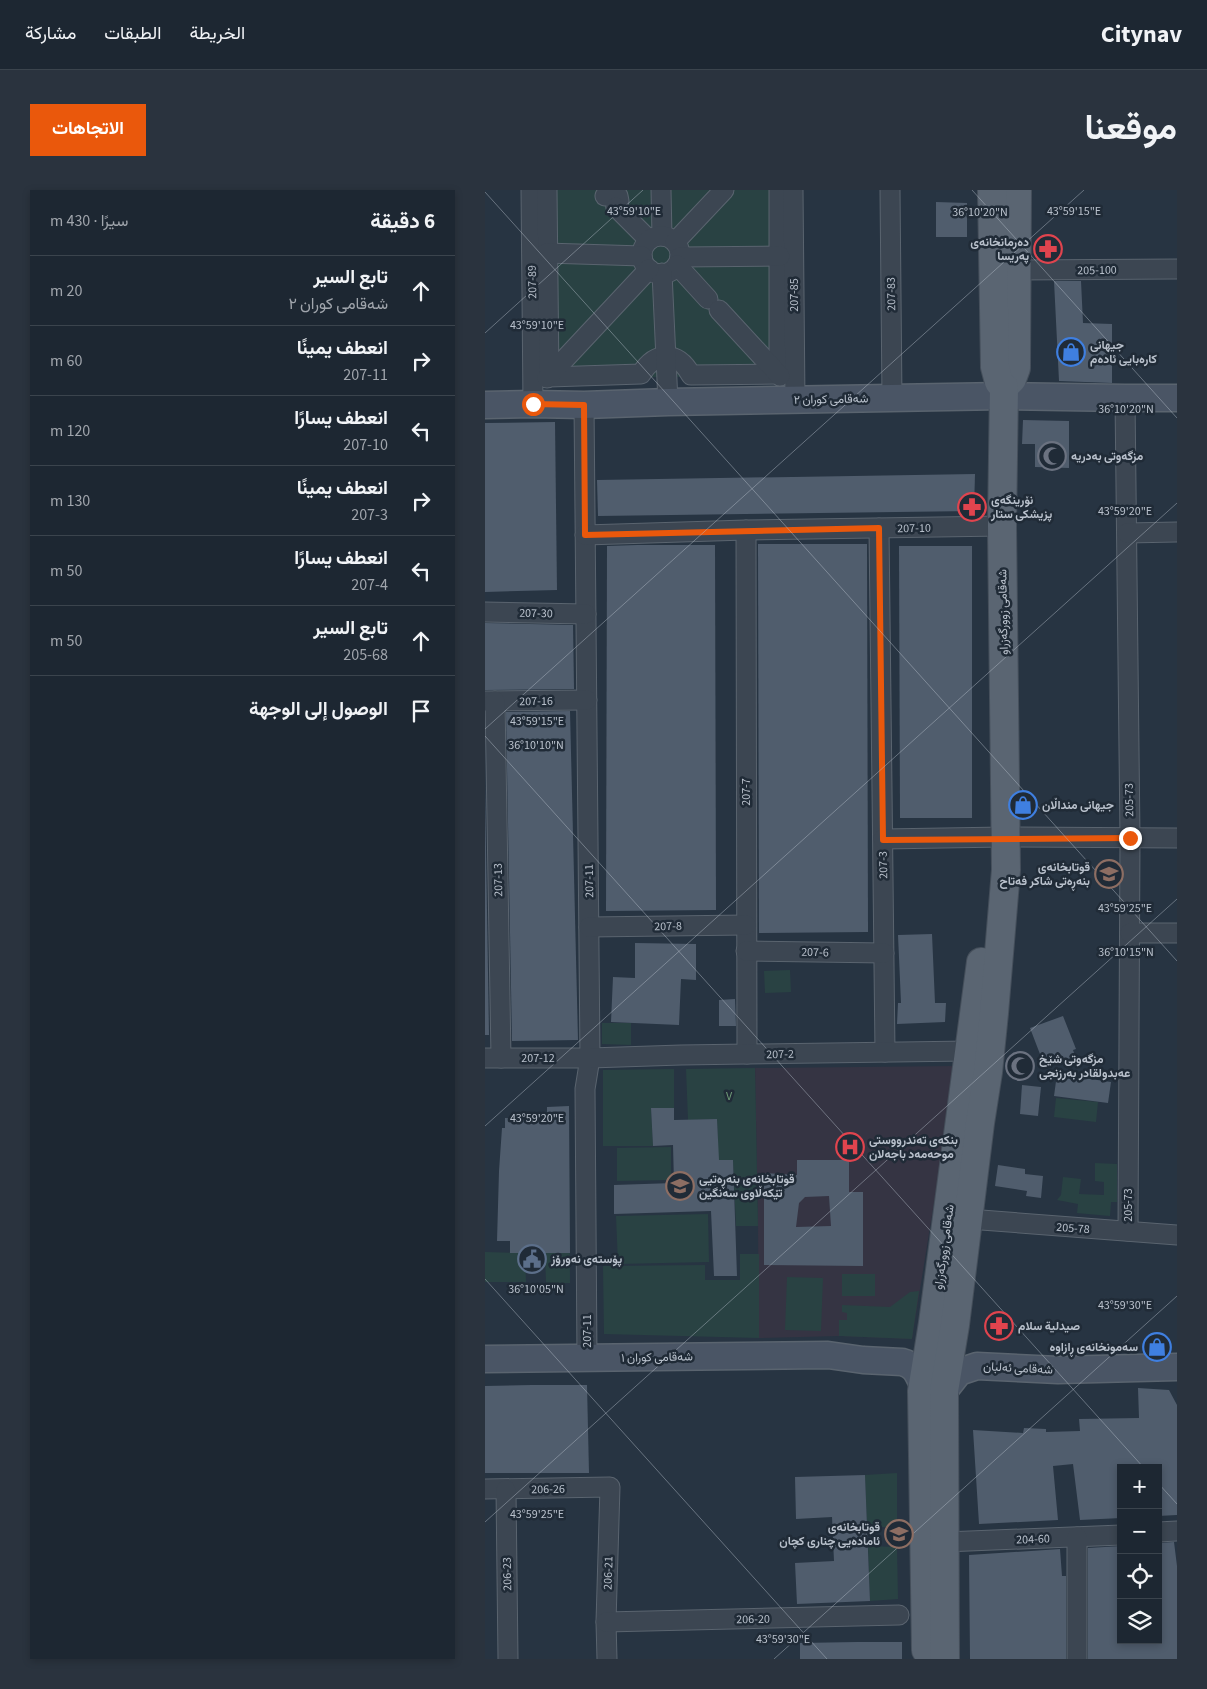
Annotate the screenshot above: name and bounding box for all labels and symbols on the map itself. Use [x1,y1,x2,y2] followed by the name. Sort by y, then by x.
[607,203,661,220] text: 43°59'10"E
[1047,203,1101,220] text: 43°59'15"E
[952,204,1008,221] text: 36°10'20"N
[970,234,1029,265] place label: دەرمانخانەی پەریسا
[1033,234,1063,264] pharmacy icon: دەرمانخانەی پەریسا
[1077,262,1117,279] street label: 205-100
[524,265,541,299] street label: 207-89
[883,277,900,311] street label: 207-83
[786,278,803,312] street label: 207-85
[510,317,564,334] text: 43°59'10"E
[1056,337,1086,367] shop icon: جیهانی کارەبایی ئادەم
[1090,337,1158,368] place label: جیهانی کارەبایی ئادەم
[794,390,868,409] street label: شەقامی کوران ٢
[522,393,545,416] route start
[1098,401,1154,418] text: 36°10'20"N
[1037,441,1067,471] mosque icon: مزگه‌وتی به‌دریه
[1071,448,1144,465] place label: مزگه‌وتی به‌دریه
[957,492,987,522] pharmacy icon: نۆرینگەی پزیشکی ستار
[990,492,1052,523] place label: نۆرینگەی پزیشکی ستار
[1098,503,1152,520] text: 43°59'20"E
[897,520,931,537] street label: 207-10
[994,569,1013,655] street label: شەقامی زوورگەزراو
[519,605,553,622] street label: 207-30
[519,693,553,710] street label: 207-16
[510,713,564,730] text: 43°59'15"E
[508,737,564,754] text: 36°10'10"N
[738,778,755,806] street label: 207-7
[1121,783,1138,817] street label: 205-73
[1008,790,1038,820] shop icon: جیهانی منداڵان
[1042,797,1114,814] place label: جیهانی منداڵان
[1119,827,1142,850] route end
[875,851,892,879] street label: 207-3
[999,859,1090,891] place label: قوتابخانەی بنەڕەتی شاكر فەتاح
[1094,859,1124,889] school or university icon: قوتابخانەی بنەڕەتی شاكر فەتاح
[490,863,507,897] street label: 207-13
[581,864,598,898] street label: 207-11
[1098,900,1152,917] text: 43°59'25"E
[654,918,682,935] street label: 207-8
[801,944,829,961] street label: 207-6
[1098,944,1154,961] text: 36°10'15"N
[766,1046,794,1063] street label: 207-2
[521,1050,555,1067] street label: 207-12
[1005,1051,1035,1081] mosque icon: مزگەوتی شێخ عەبدولقادر بەرزنجی
[1039,1051,1130,1082] place label: مزگەوتی شێخ عەبدولقادر بەرزنجی
[726,1088,733,1105] park label: V
[510,1110,564,1127] text: 43°59'20"E
[835,1132,865,1162] hospital icon: بنکەی تەندرووستی موحەمەد باجەلان
[869,1132,958,1163] place label: بنکەی تەندرووستی موحەمەد باجەلان
[665,1171,695,1201] school or university icon: قوتابخانەی بنەڕەتیی تێکەڵاوی سەنگین
[699,1171,795,1202] place label: قوتابخانەی بنەڕەتیی تێکەڵاوی سەنگین
[1120,1188,1137,1222] street label: 205-73
[930,1203,959,1291] street label: شەقامی زوورگەزراو
[1056,1219,1090,1238] street label: 205-78
[517,1244,547,1274] public building icon: پۆسته‌ی نه‌ورۆز
[550,1251,622,1268] place label: پۆسته‌ی نه‌ورۆز
[508,1281,564,1298] text: 36°10'05"N
[1098,1297,1152,1314] text: 43°59'30"E
[984,1311,1014,1341] pharmacy icon: صیدلیة سلام
[579,1314,596,1348] street label: 207-11
[1018,1318,1080,1335] place label: صیدلیة سلام
[1142,1332,1172,1362] shop icon: سەمونخانەی ڕازاوە
[1049,1339,1138,1357] place label: سەمونخانەی ڕازاوە
[621,1348,693,1367] street label: شەقامی کوران ١
[983,1358,1053,1379] street label: شەقامی ئەلبان
[531,1481,565,1498] street label: 206-26
[510,1506,564,1523] text: 43°59'25"E
[779,1519,880,1550] place label: قوتابخانەی ئامادەیی چناری کچان
[884,1519,914,1549] school or university icon: قوتابخانەی ئامادەیی چناری کچان
[1016,1530,1050,1549] street label: 204-60
[599,1556,618,1590] street label: 206-21
[499,1557,516,1591] street label: 206-23
[736,1611,770,1628] street label: 206-20
[756,1631,810,1648] text: 43°59'30"E

